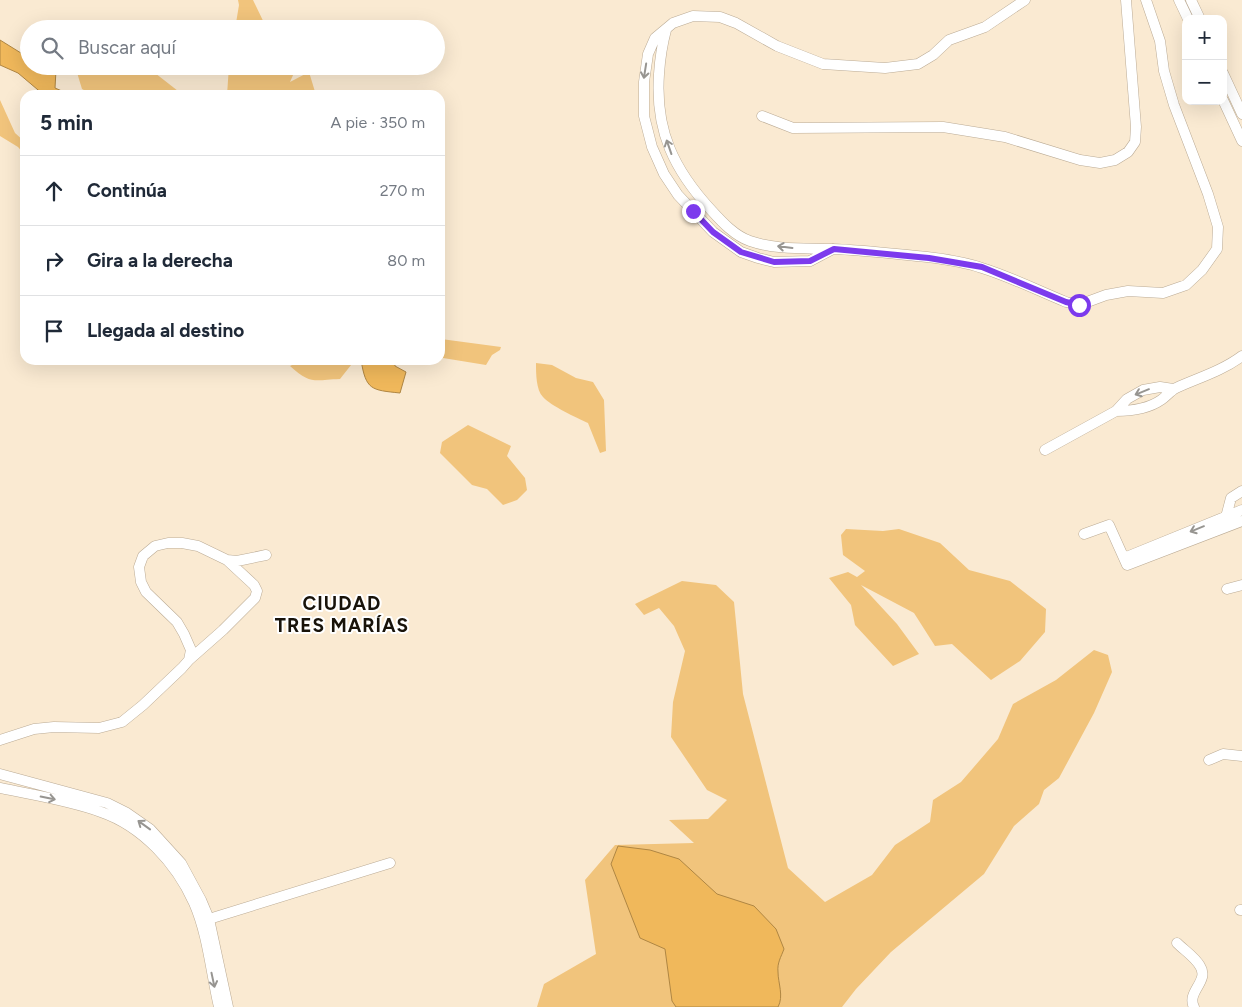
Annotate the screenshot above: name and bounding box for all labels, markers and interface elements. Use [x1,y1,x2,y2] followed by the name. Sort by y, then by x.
[1182,15,1227,105] map controls
[1182,15,1227,60] button: +
[20,20,445,75] search box
[38,34,66,62] icon: search
[78,36,176,59] text: Buscar aquí
[1182,60,1227,105] button: −
[640,63,650,79] one-way arrow
[40,110,93,135] text: 5 min
[331,113,425,132] text: A pie · 350 m
[664,140,673,156] one-way arrow
[40,177,68,205] icon: ahead
[87,179,167,202] text: Continúa
[380,181,425,200] text: 270 m
[682,200,705,223] route end
[778,242,794,252] one-way arrow
[40,247,68,275] icon: right
[87,249,233,272] text: Gira a la derecha
[387,251,425,270] text: 80 m
[1068,294,1091,317] route start
[40,317,68,345] icon: arrive
[87,319,244,342] text: Llegada al destino
[1135,387,1150,397] one-way arrow
[1190,525,1205,534] one-way arrow
[275,592,409,637] district label: CIUDAD TRES MARÍAS
[39,794,55,803] one-way arrow
[137,820,151,830] one-way arrow
[209,971,218,987] one-way arrow

